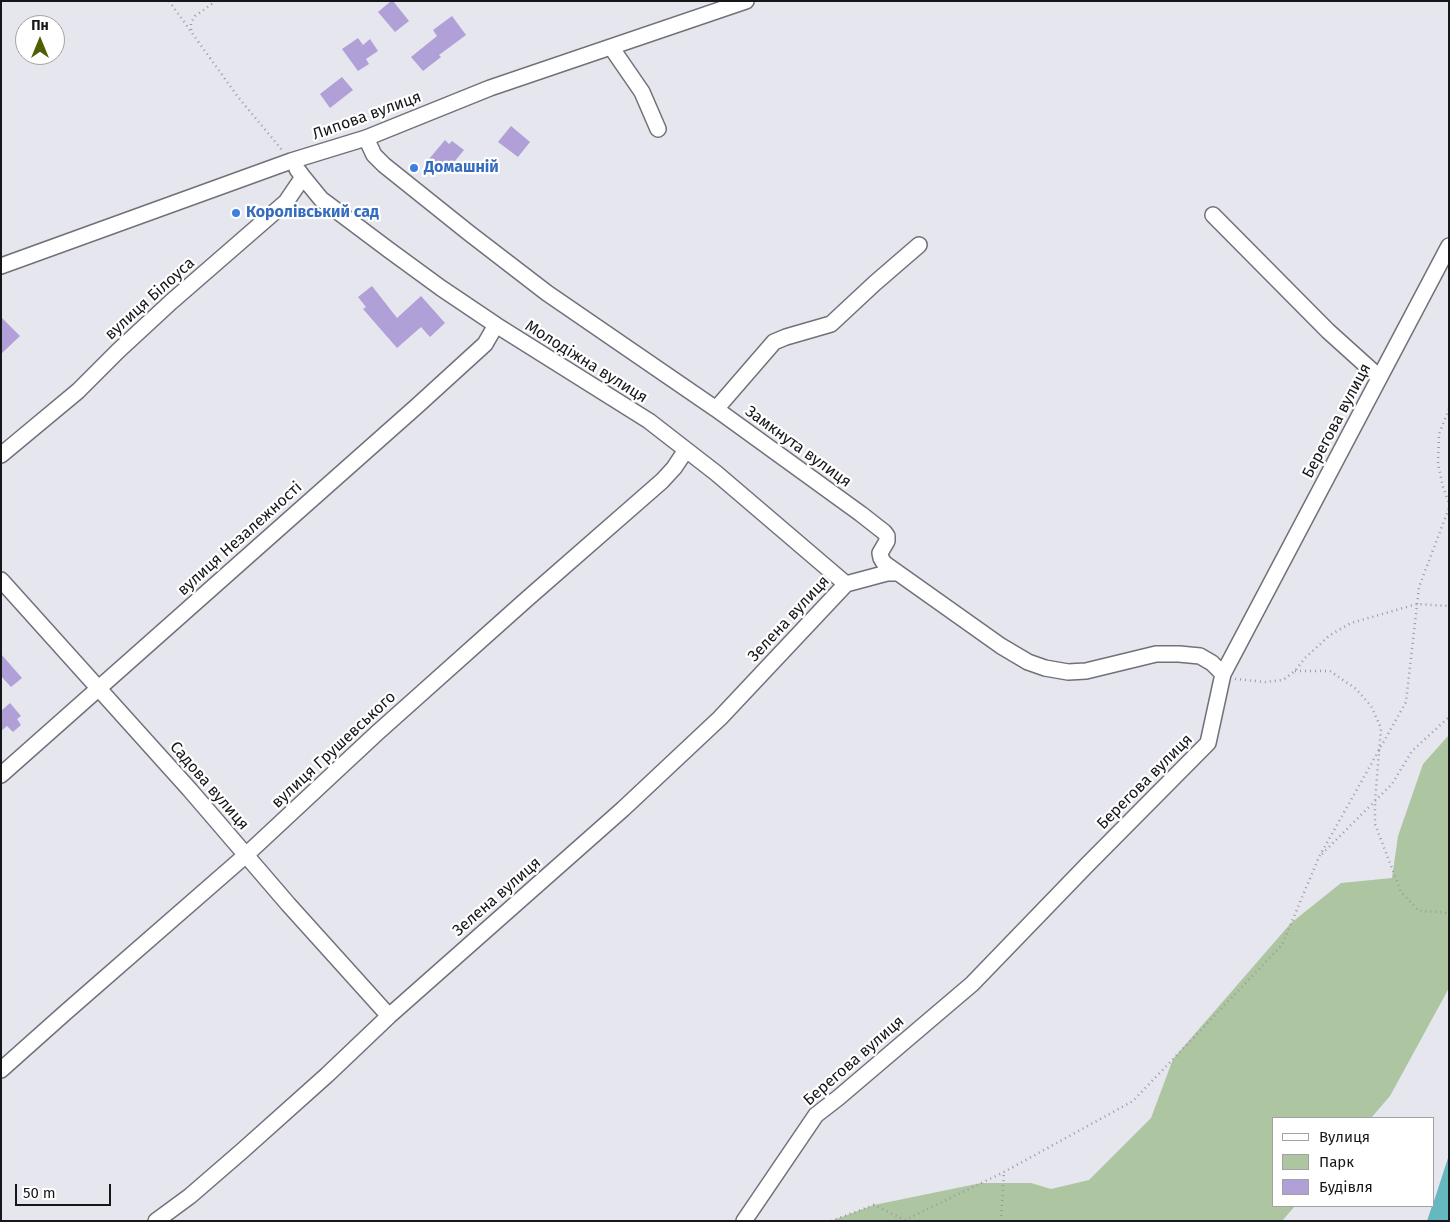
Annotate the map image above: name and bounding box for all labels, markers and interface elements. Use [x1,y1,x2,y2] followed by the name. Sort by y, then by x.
[15,15,65,65] north arrow
[31,17,49,34] text: Пн
[310,87,424,145] street label: Липова вулиця
[424,158,499,178] place label: Домашній
[408,162,420,174] marker: Домашній
[246,203,379,223] place label: Королівський сад
[230,207,242,219] marker: Королівський сад
[101,254,199,344] street label: вулиця Білоуса
[521,317,651,407] street label: Молодіжна вулиця
[1299,360,1375,482] street label: Берегова вулиця
[741,402,855,492] street label: Замкнута вулиця
[174,478,306,600] street label: вулиця Незалежності
[744,572,834,666] street label: Зелена вулиця
[268,687,400,813] street label: вулиця Грушевського
[1093,730,1197,834] street label: Берегова вулиця
[165,738,253,834] street label: Садова вулиця
[449,853,545,941] street label: Зелена вулиця
[800,1012,908,1110] street label: Берегова вулиця
[1272,1117,1435,1207] legend
[1319,1128,1370,1146] text: Вулиця
[1319,1153,1354,1171] text: Парк
[18,1174,114,1206] scale bar
[1319,1178,1373,1196] text: Будівля
[23,1184,56,1202] text: 50 m

